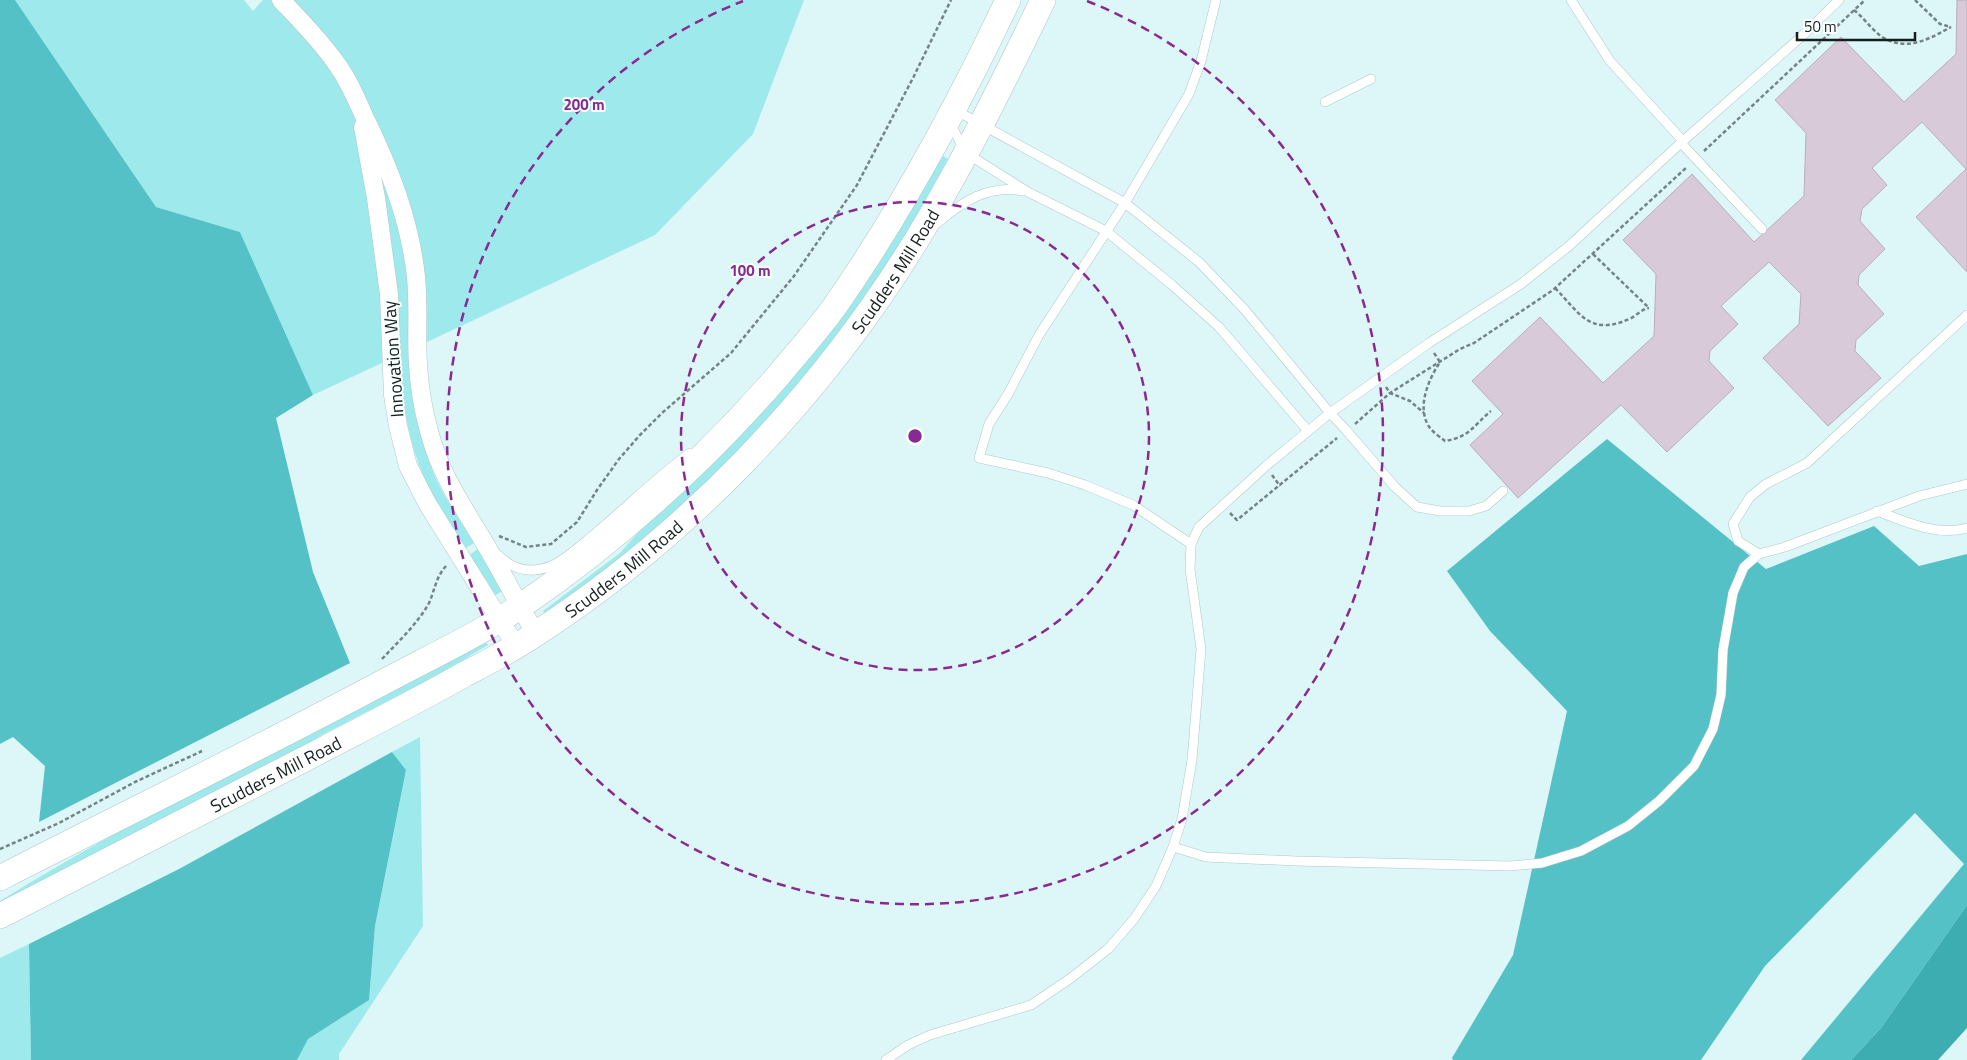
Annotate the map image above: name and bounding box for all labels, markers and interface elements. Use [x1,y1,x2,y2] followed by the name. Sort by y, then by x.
[1797,10,1914,42] scale bar
[1804,15,1837,38] text: 50 m
[563,93,605,116] text: 200 m
[844,204,946,339] street label: Scudders Mill Road
[729,259,771,282] text: 100 m
[375,299,411,418] street label: Innovation Way
[906,427,924,445] centre of rings
[559,513,689,624] street label: Scudders Mill Road
[205,729,346,819] street label: Scudders Mill Road

